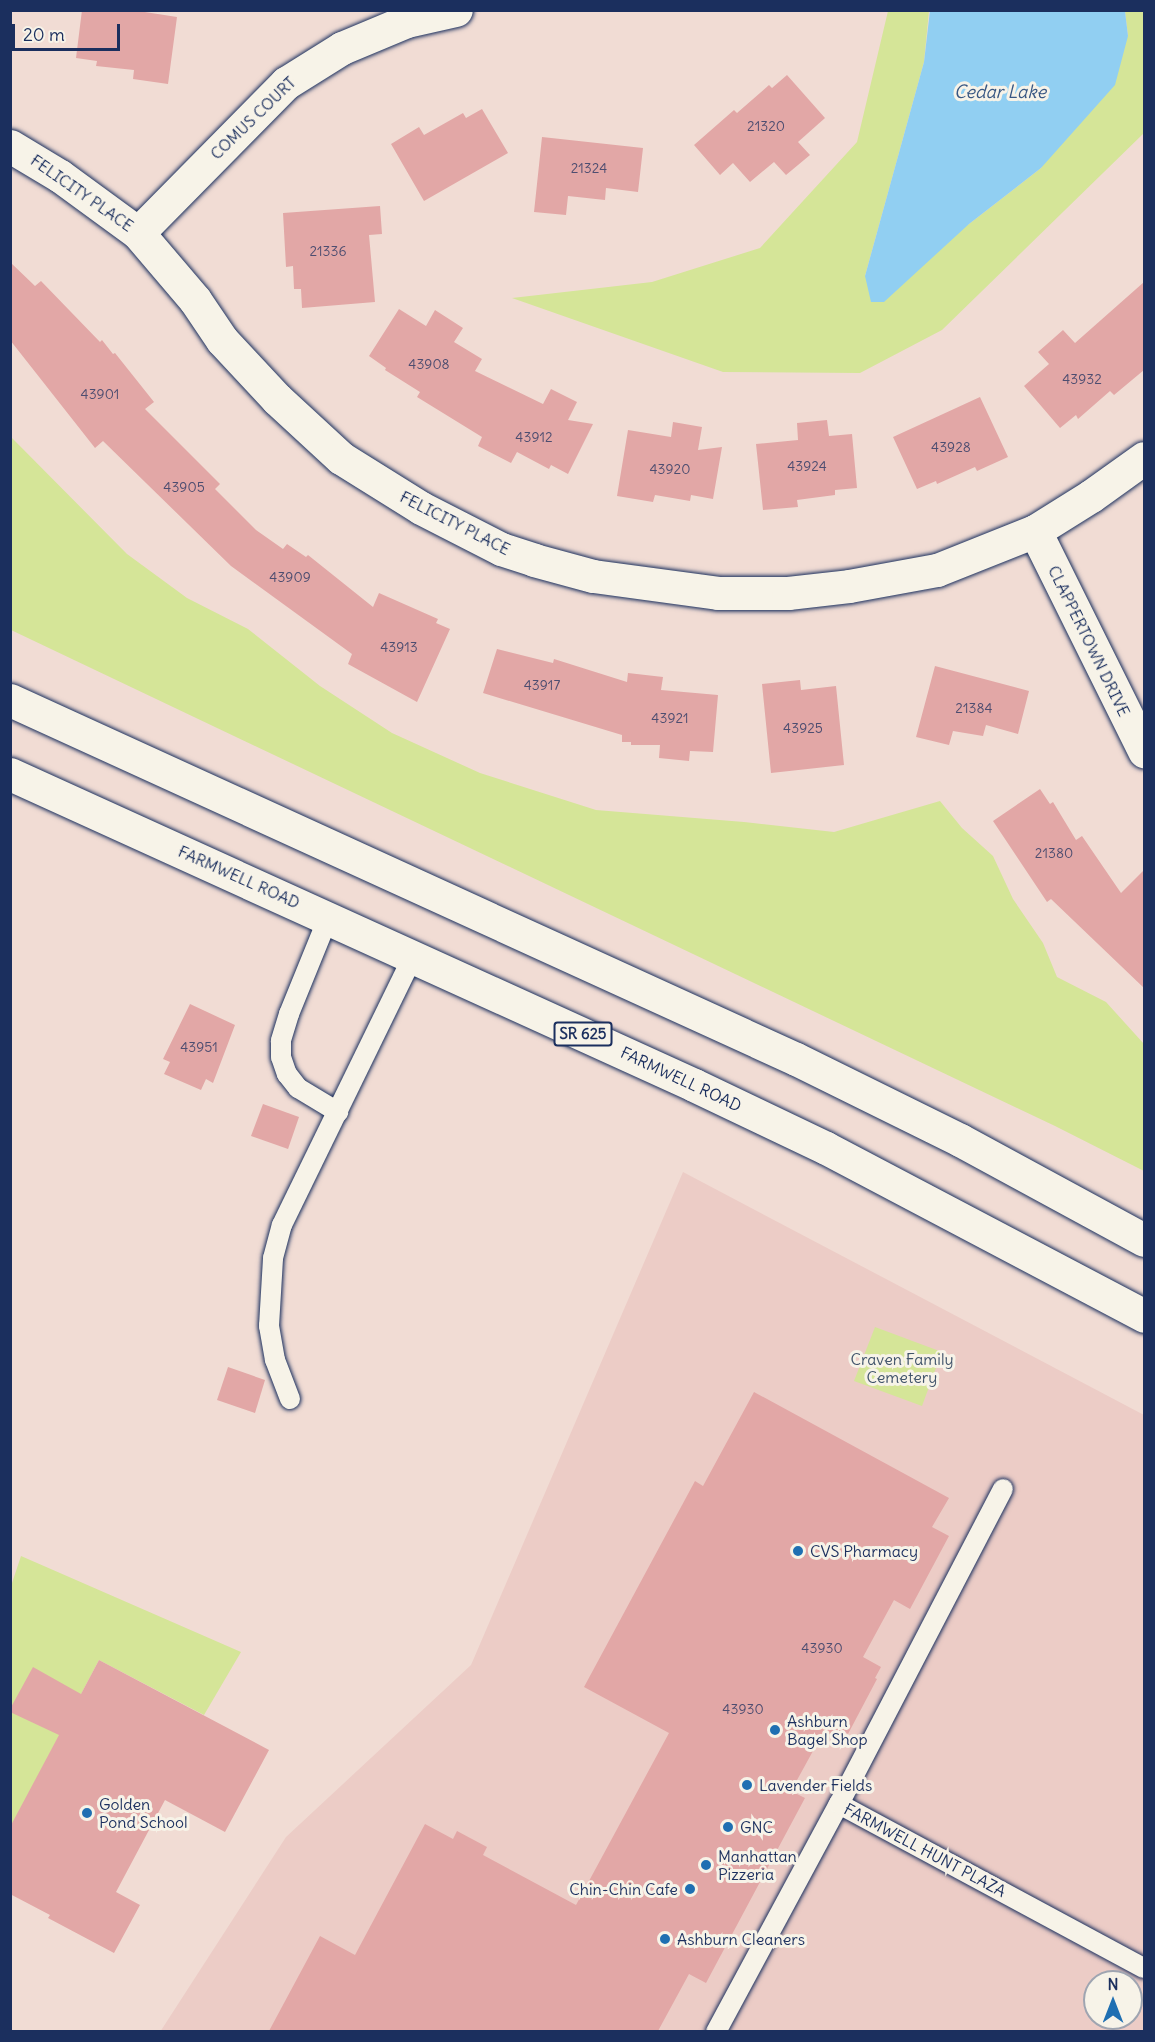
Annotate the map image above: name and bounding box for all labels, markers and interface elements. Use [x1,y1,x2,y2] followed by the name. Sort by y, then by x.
[15,12,123,50] scale bar
[23,23,65,46] text: 20 m
[206,73,300,163] street label: COMUS COURT
[954,81,1046,103] water label: Cedar Lake
[747,118,785,134] house number: 21320
[27,150,137,236] street label: FELICITY PLACE
[571,160,607,176] house number: 21324
[309,243,347,259] house number: 21336
[408,356,450,372] house number: 43908
[1062,371,1102,387] house number: 43932
[81,386,119,402] house number: 43901
[515,429,553,445] house number: 43912
[931,439,971,455] house number: 43928
[787,458,827,474] house number: 43924
[650,461,690,477] house number: 43920
[163,479,205,495] house number: 43905
[397,487,513,559] street label: FELICITY PLACE
[1044,562,1134,720] street label: CLAPPERTOWN DRIVE
[269,569,311,585] house number: 43909
[380,639,418,655] house number: 43913
[524,677,560,693] house number: 43917
[955,700,993,716] house number: 21384
[651,710,689,726] house number: 43921
[783,720,823,736] house number: 43925
[175,842,303,912] street label: FARMWELL ROAD
[1035,845,1073,861] house number: 21380
[553,1022,613,1046] road number: SR 625
[180,1039,218,1055] house number: 43951
[618,1043,744,1115] street label: FARMWELL ROAD
[850,1349,954,1387] park label: Craven Family Cemetery
[810,1541,918,1561] place label: CVS Pharmacy
[791,1544,805,1558] marker: CVS Pharmacy
[801,1640,843,1656] house number: 43930
[722,1701,764,1717] house number: 43930
[787,1711,868,1749] place label: Ashburn Bagel Shop
[768,1723,782,1737] marker: Ashburn Bagel Shop
[759,1775,872,1795] place label: Lavender Fields
[740,1778,754,1792] marker: Lavender Fields
[99,1794,188,1832] place label: Golden Pond School
[841,1799,1009,1901] street label: FARMWELL HUNT PLAZA
[80,1806,94,1820] marker: Golden Pond School
[740,1817,773,1837] place label: GNC
[721,1820,735,1834] marker: GNC
[718,1846,797,1884] place label: Manhattan Pizzeria
[699,1858,713,1872] marker: Manhattan Pizzeria
[569,1879,678,1899] place label: Chin-Chin Cafe
[683,1882,697,1896] marker: Chin-Chin Cafe
[677,1929,805,1949] place label: Ashburn Cleaners
[658,1932,672,1946] marker: Ashburn Cleaners
[1083,1970,1143,2030] north arrow
[1107,1974,1119,1994] text: N

